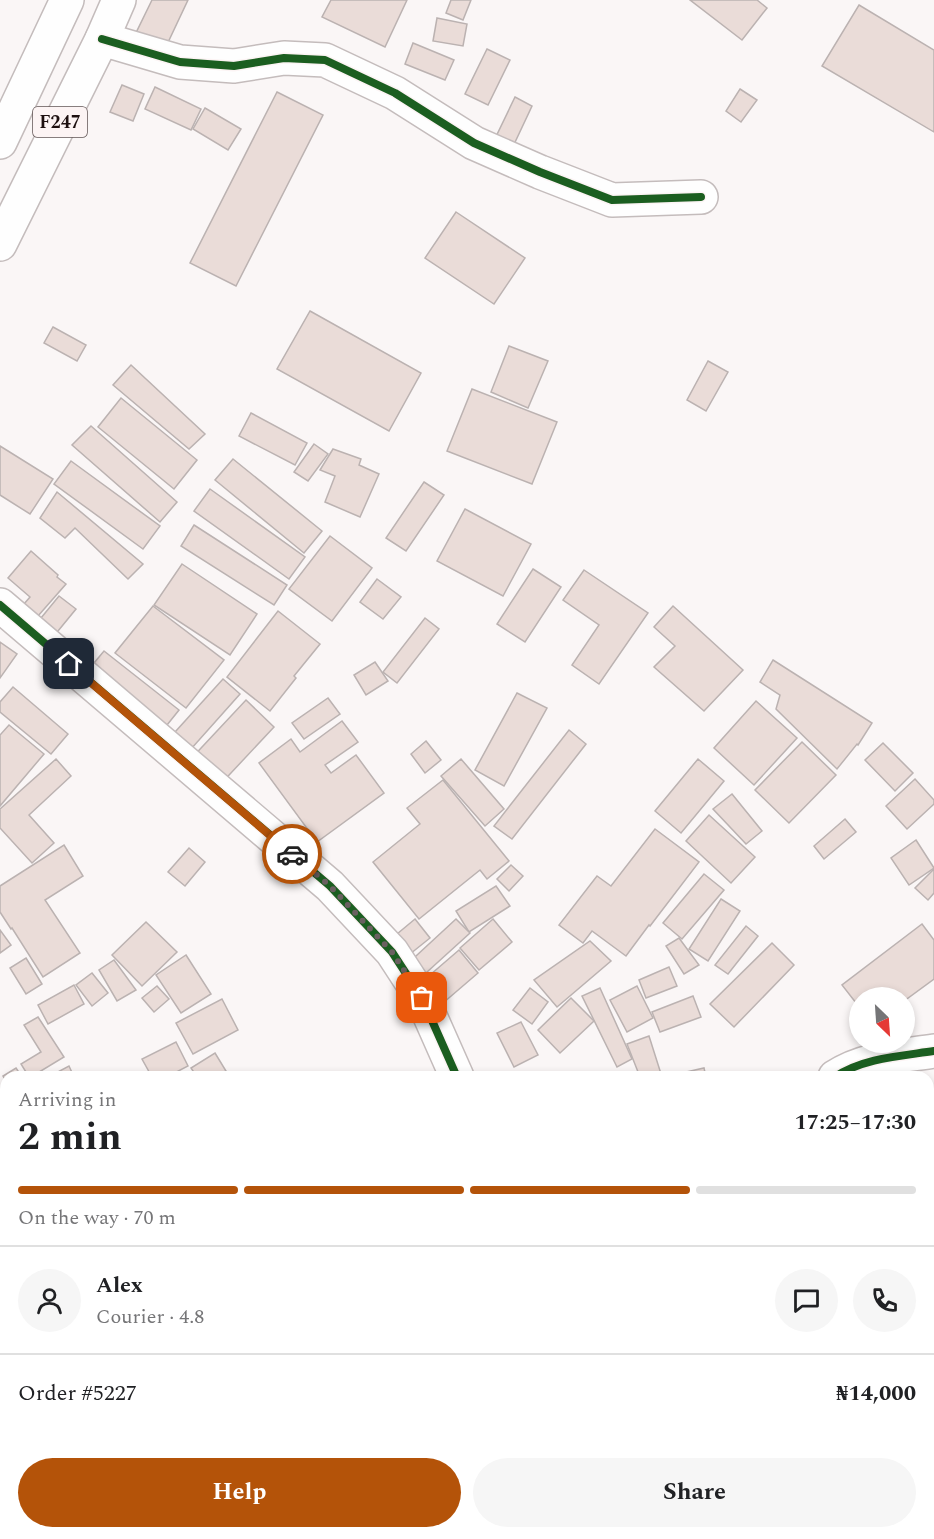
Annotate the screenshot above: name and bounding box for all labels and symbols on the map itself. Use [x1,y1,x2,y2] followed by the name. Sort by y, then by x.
[33,107,87,137] road number: F247
[43,638,94,689] pin
[262,824,322,884] courier
[396,972,447,1023] pin
[849,987,915,1053] north arrow

